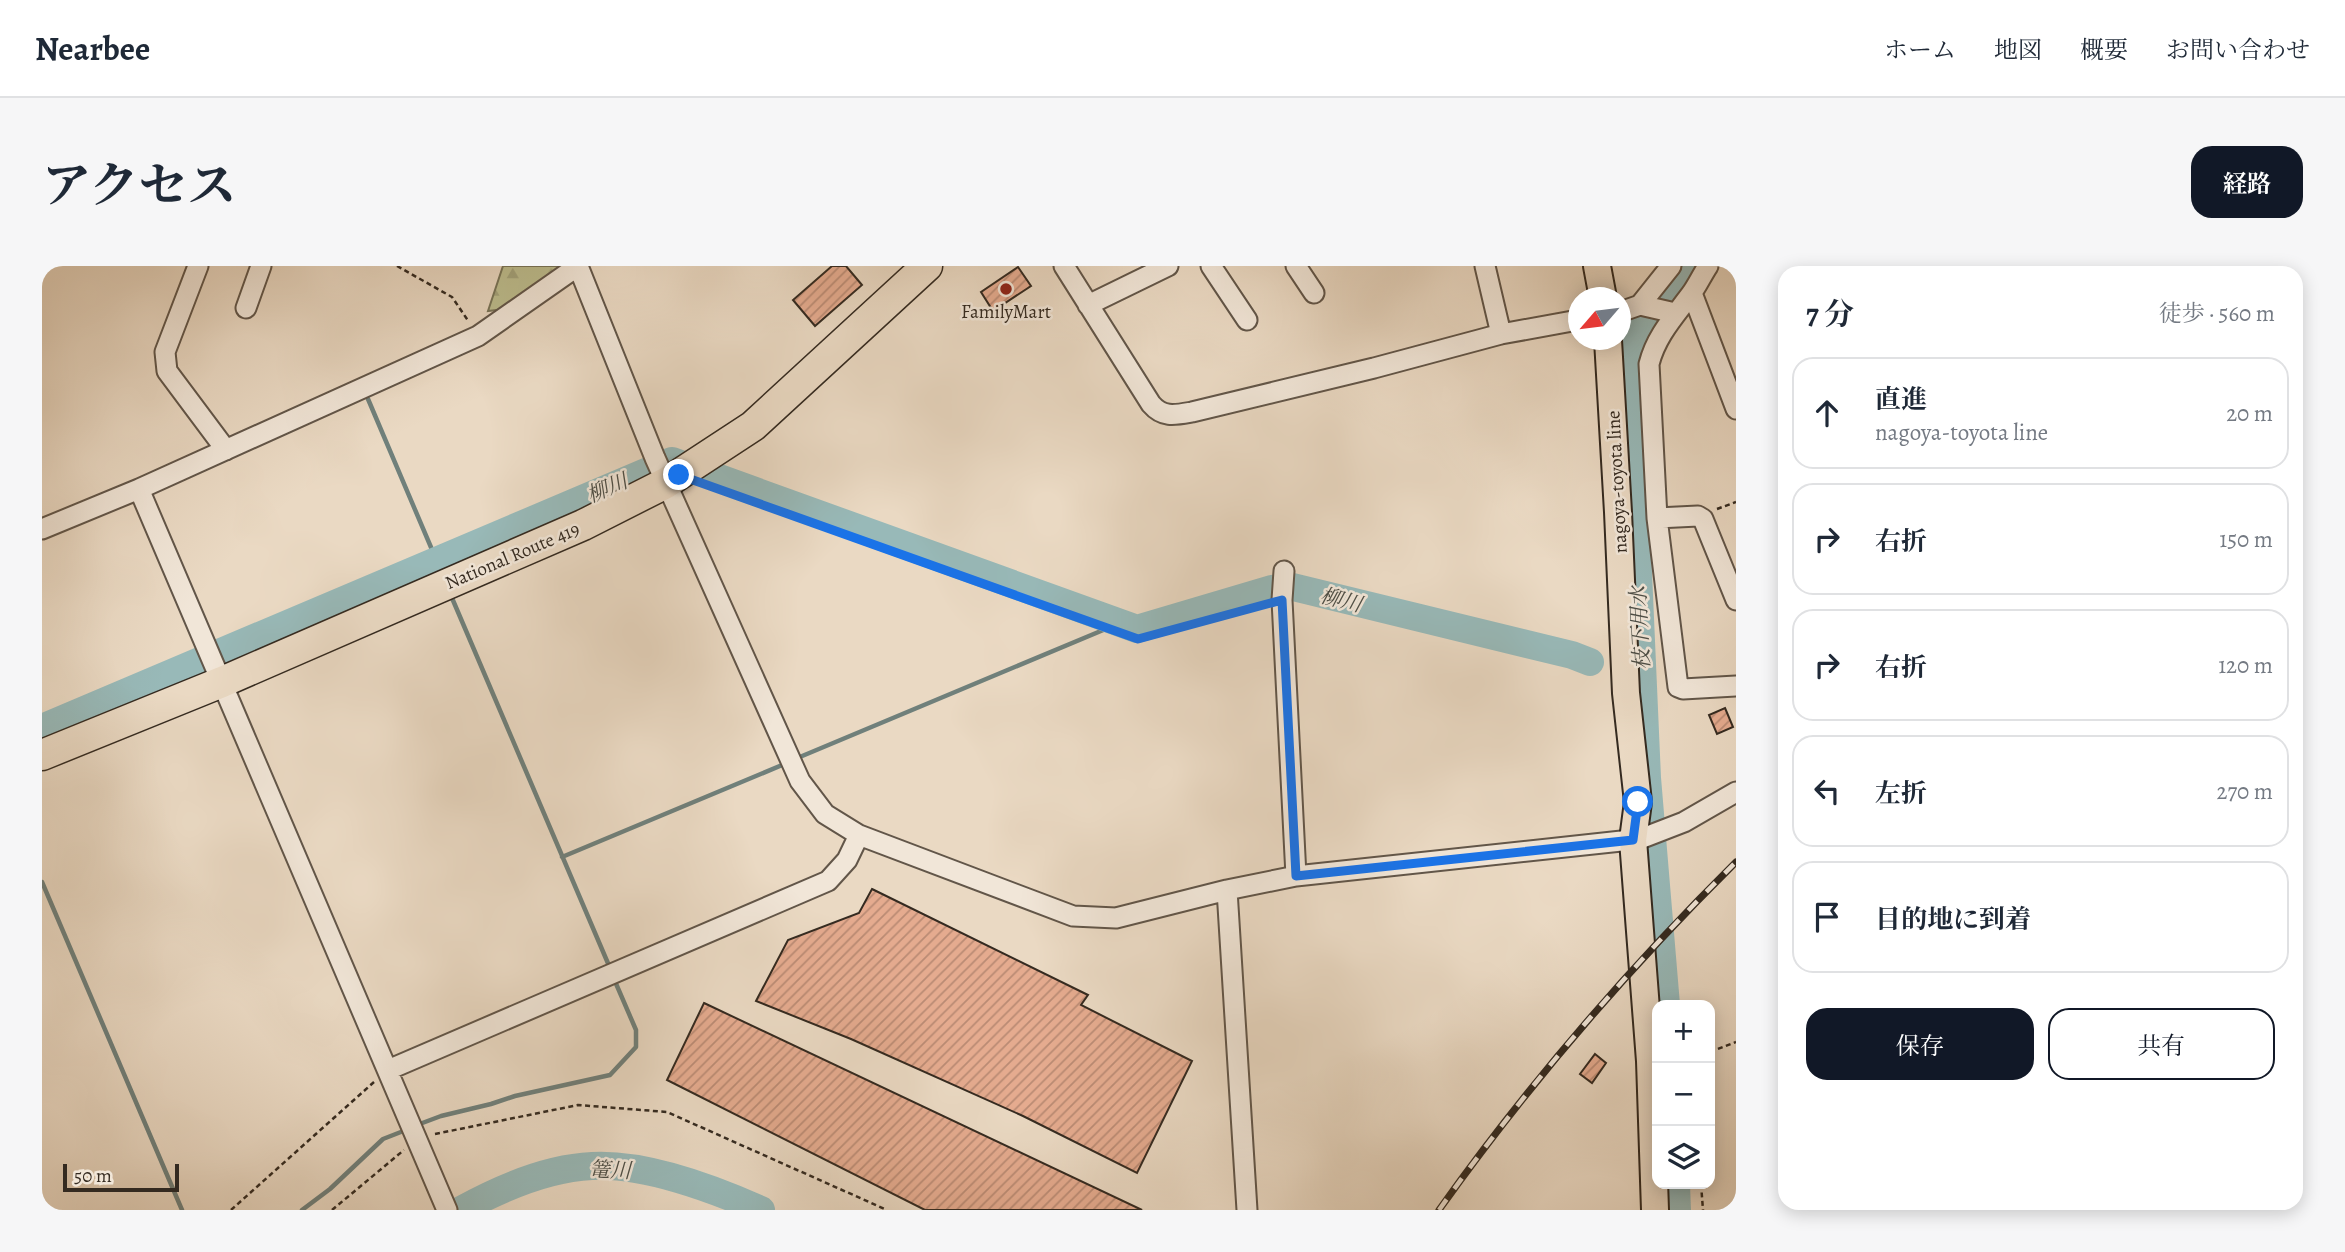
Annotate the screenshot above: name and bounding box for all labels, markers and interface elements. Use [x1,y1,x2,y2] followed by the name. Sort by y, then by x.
[35,26,150,71] text: Nearbee
[1884,34,1956,66] text: ホーム
[1994,34,2042,66] text: 地図
[2080,34,2128,66] text: 概要
[2166,34,2310,66] text: お問い合わせ
[2191,146,2303,218] button: 経路
[42,152,237,219] text: アクセス
[998,281,1014,297] marker: FamilyMart
[1568,287,1631,350] north arrow
[1806,294,1854,334] text: 7 分
[2159,298,2275,329] text: 徒歩 · 560 m
[961,299,1051,325] place label: FamilyMart
[1875,382,1927,417] text: 直進
[1808,394,1846,432] icon: ahead
[2226,398,2273,429] text: 20 m
[1600,410,1634,554] street label: nagoya-toyota line
[1875,417,2048,448] text: nagoya-toyota line
[663,459,694,490] route end
[582,466,634,509] water label: 柳川
[441,516,584,596] street label: National Route 419
[1808,520,1846,558] icon: right
[1875,524,1927,559] text: 右折
[2219,524,2273,555] text: 150 m
[1317,581,1367,619] water label: 柳川
[1624,583,1656,671] water label: 枝下用水
[1808,646,1846,684] icon: right
[1875,650,1927,685] text: 右折
[2218,650,2273,681] text: 120 m
[1808,772,1846,810] icon: left
[1875,776,1927,811] text: 左折
[2216,776,2273,807] text: 270 m
[1622,786,1653,817] route start
[1808,898,1846,936] icon: arrive
[1875,902,2031,937] text: 目的地に到着
[1652,1000,1715,1189] map controls
[1652,1000,1715,1063] button: +
[1806,1008,2034,1080] button: 保存
[2048,1008,2275,1080] button: 共有
[1652,1063,1715,1126] button: −
[1652,1126,1715,1189] button: layers
[589,1155,633,1185] water label: 篭川
[63,1161,178,1193] scale bar
[74,1163,112,1189] text: 50 m

